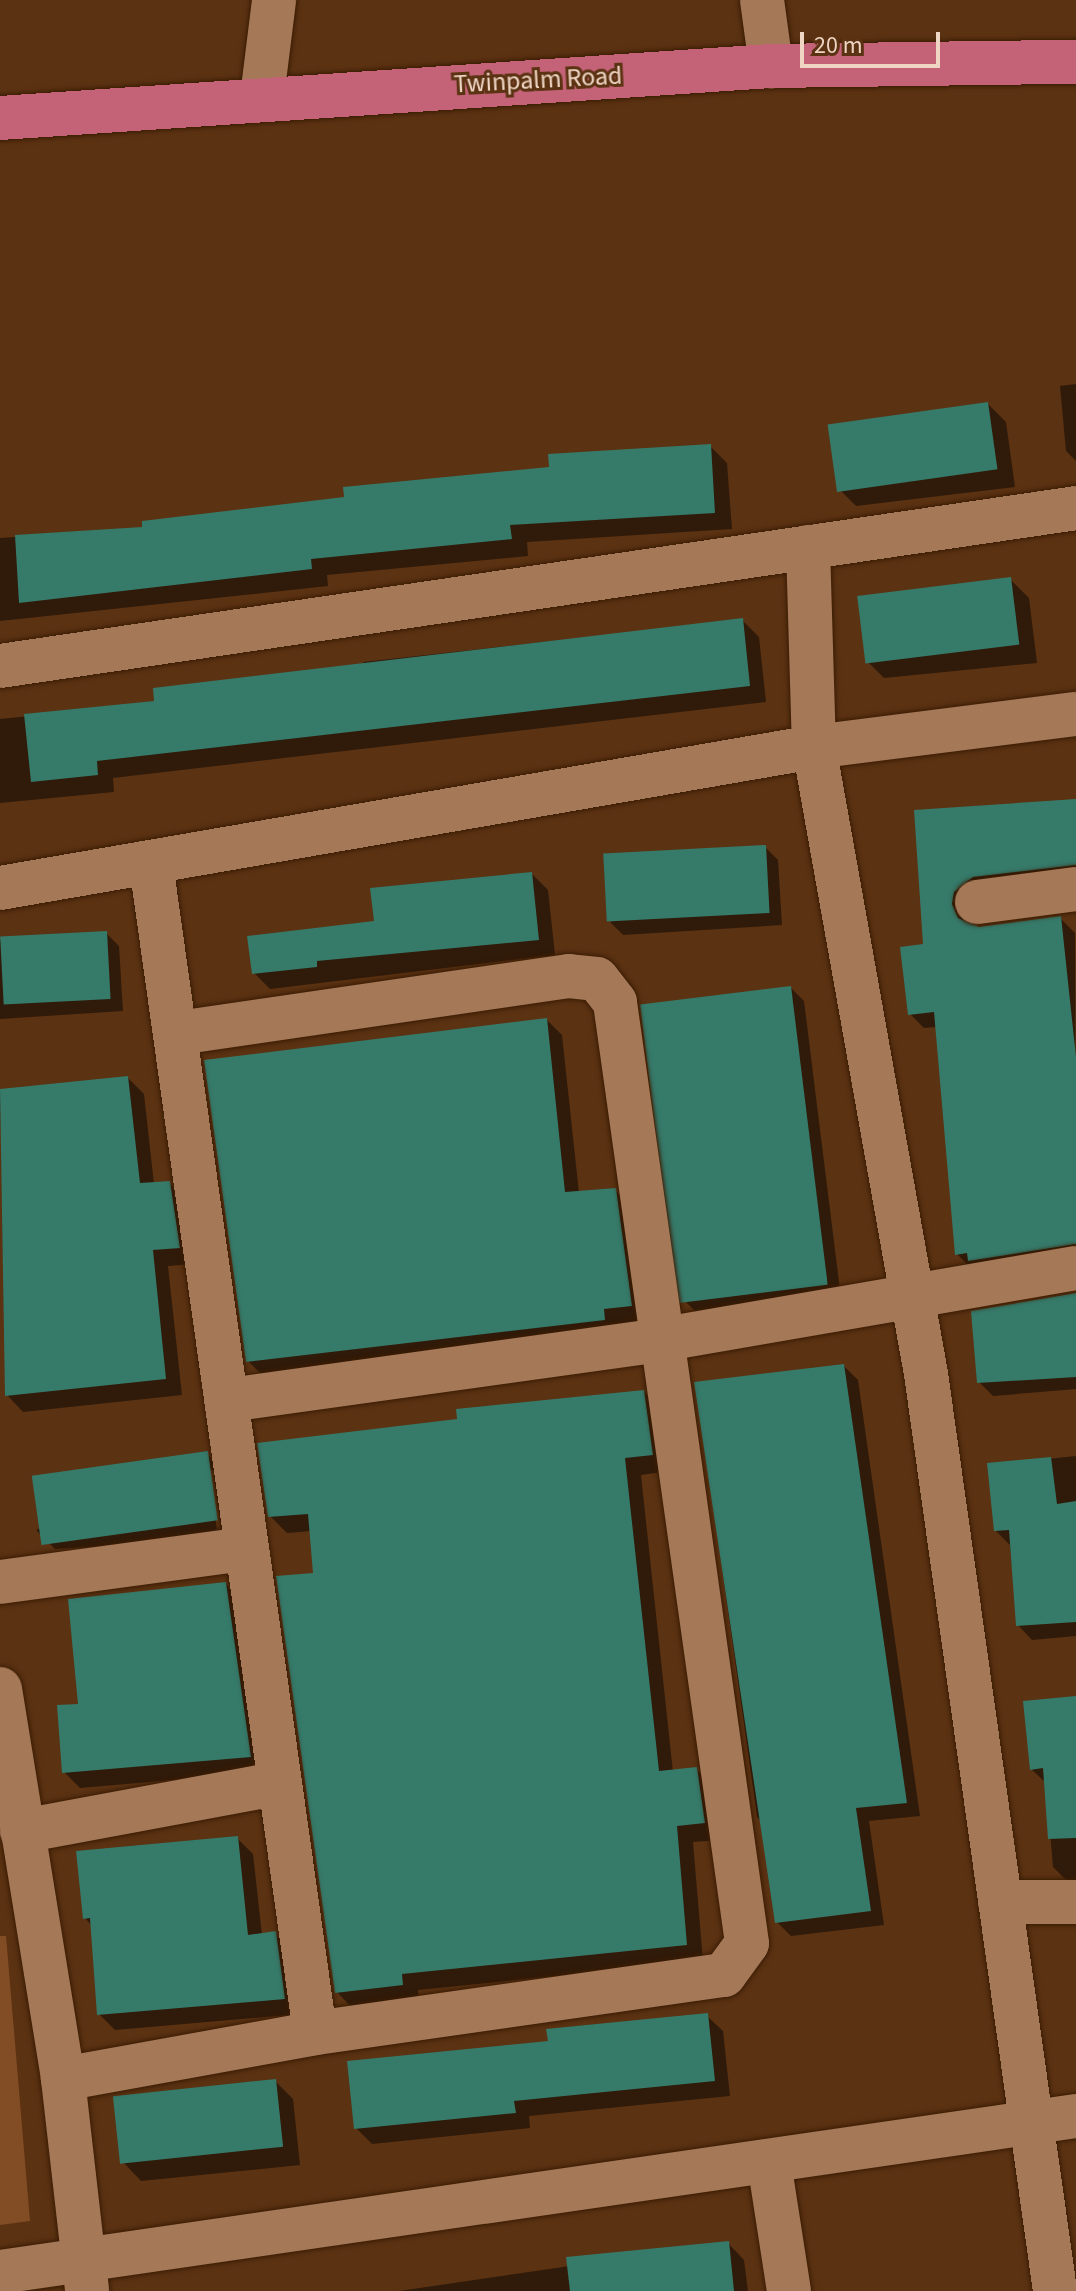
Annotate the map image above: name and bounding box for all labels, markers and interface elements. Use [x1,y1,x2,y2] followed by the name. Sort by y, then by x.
[804,16,944,66] scale bar
[814,28,863,63] text: 20 m
[453,60,623,100] street label: Twinpalm Road

